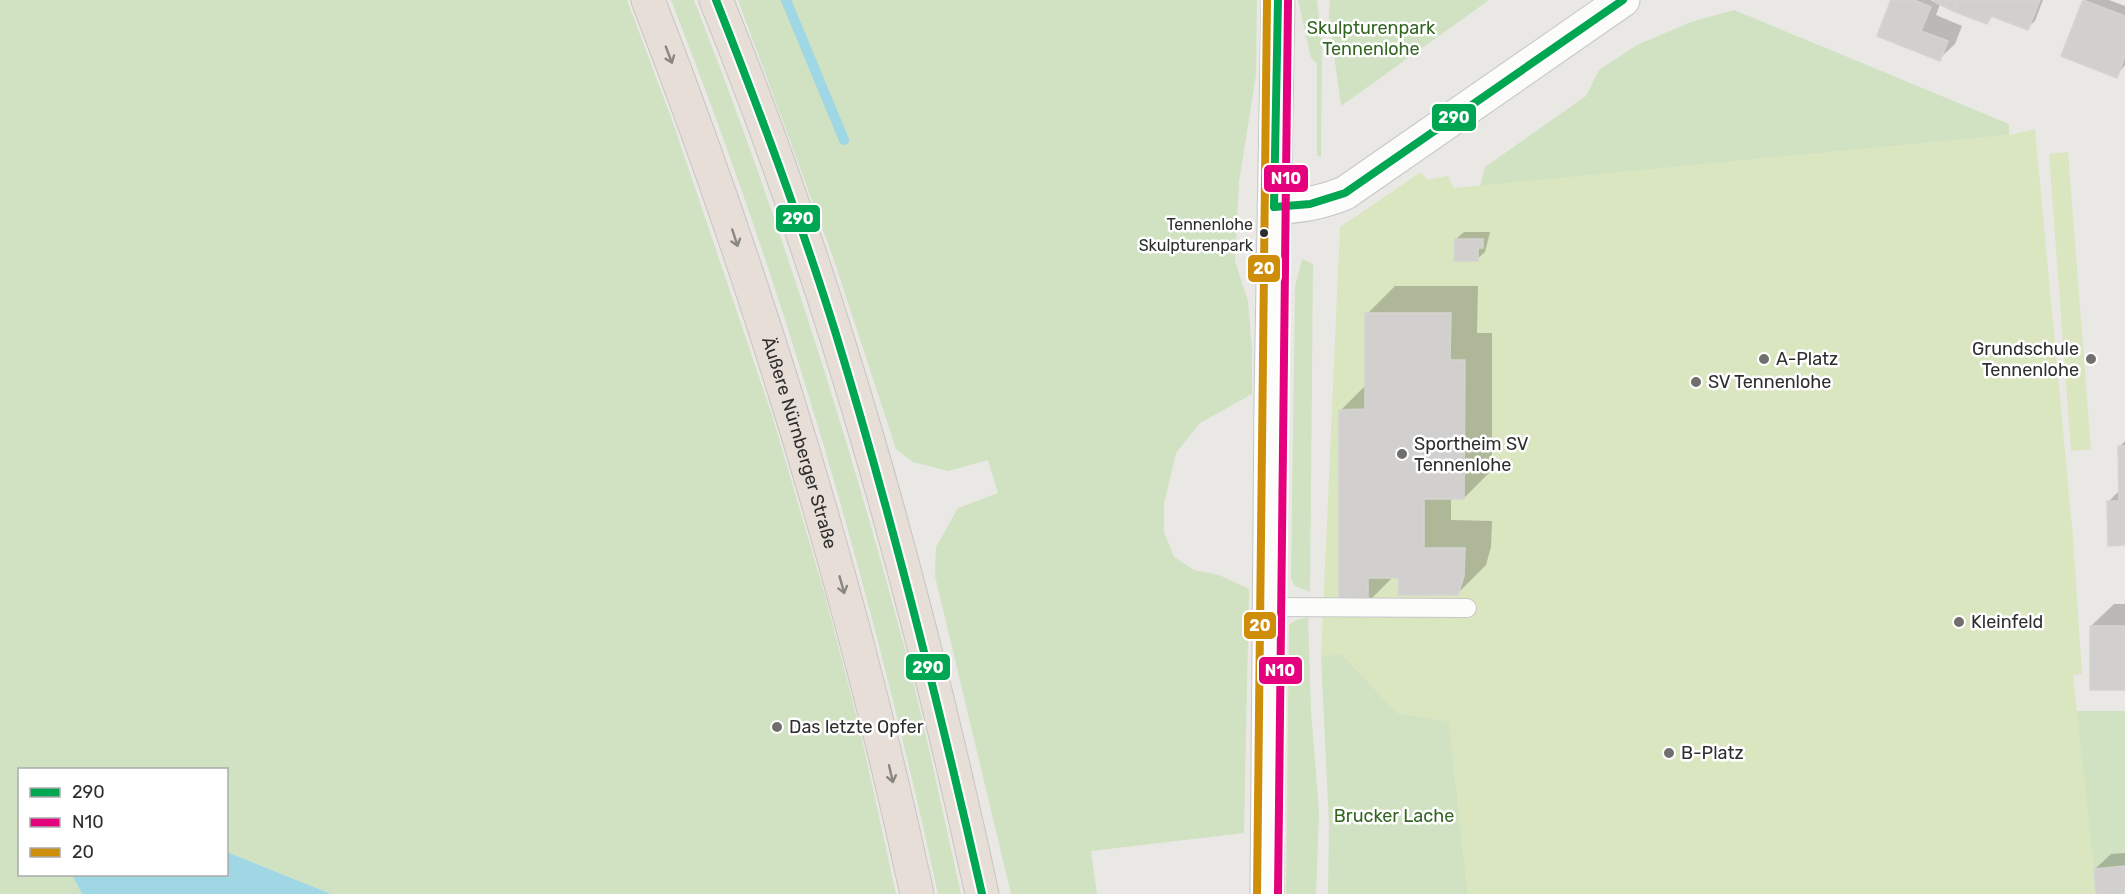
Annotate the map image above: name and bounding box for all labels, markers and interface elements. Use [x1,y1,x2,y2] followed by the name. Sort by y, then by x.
[1307,17,1436,60] park label: Skulpturenpark Tennenlohe
[665,45,676,63] one-way arrow
[1431,103,1477,132] line badge: 290
[1438,108,1470,127] text: 290
[1263,164,1309,193] line badge: N10
[1271,169,1301,188] text: N10
[775,204,821,233] line badge: 290
[782,209,814,228] text: 290
[1139,215,1254,255] place label: Tennenlohe Skulpturenpark
[1258,227,1270,239] marker: Tennenlohe Skulpturenpark
[731,228,742,247] one-way arrow
[1247,254,1281,283] line badge: 20
[1253,259,1275,278] text: 20
[757,334,842,551] street label: Äußere Nürnberger Straße
[1972,338,2079,381] place label: Grundschule Tennenlohe
[1776,348,1838,370] place label: A-Platz
[1757,352,1771,366] marker: A-Platz
[2084,352,2098,366] marker: Grundschule Tennenlohe
[1708,371,1831,393] place label: SV Tennenlohe
[1689,375,1703,389] marker: SV Tennenlohe
[1414,433,1529,476] place label: Sportheim SV Tennenlohe
[1395,447,1409,461] marker: Sportheim SV Tennenlohe
[837,575,848,594] one-way arrow
[1243,611,1277,640] line badge: 20
[1971,611,2043,633] place label: Kleinfeld
[1952,615,1966,629] marker: Kleinfeld
[1249,616,1271,635] text: 20
[905,653,951,681] line badge: 290
[1258,656,1303,685] line badge: N10
[912,658,944,677] text: 290
[1265,661,1295,680] text: N10
[789,716,924,738] place label: Das letzte Opfer
[770,720,784,734] marker: Das letzte Opfer
[1681,742,1744,764] place label: B-Platz
[1662,746,1676,760] marker: B-Platz
[885,764,897,783] one-way arrow
[18,768,228,876] legend
[72,781,105,803] text: 290
[1334,805,1454,827] park label: Brucker Lache
[72,811,104,833] text: N10
[72,841,94,863] text: 20

